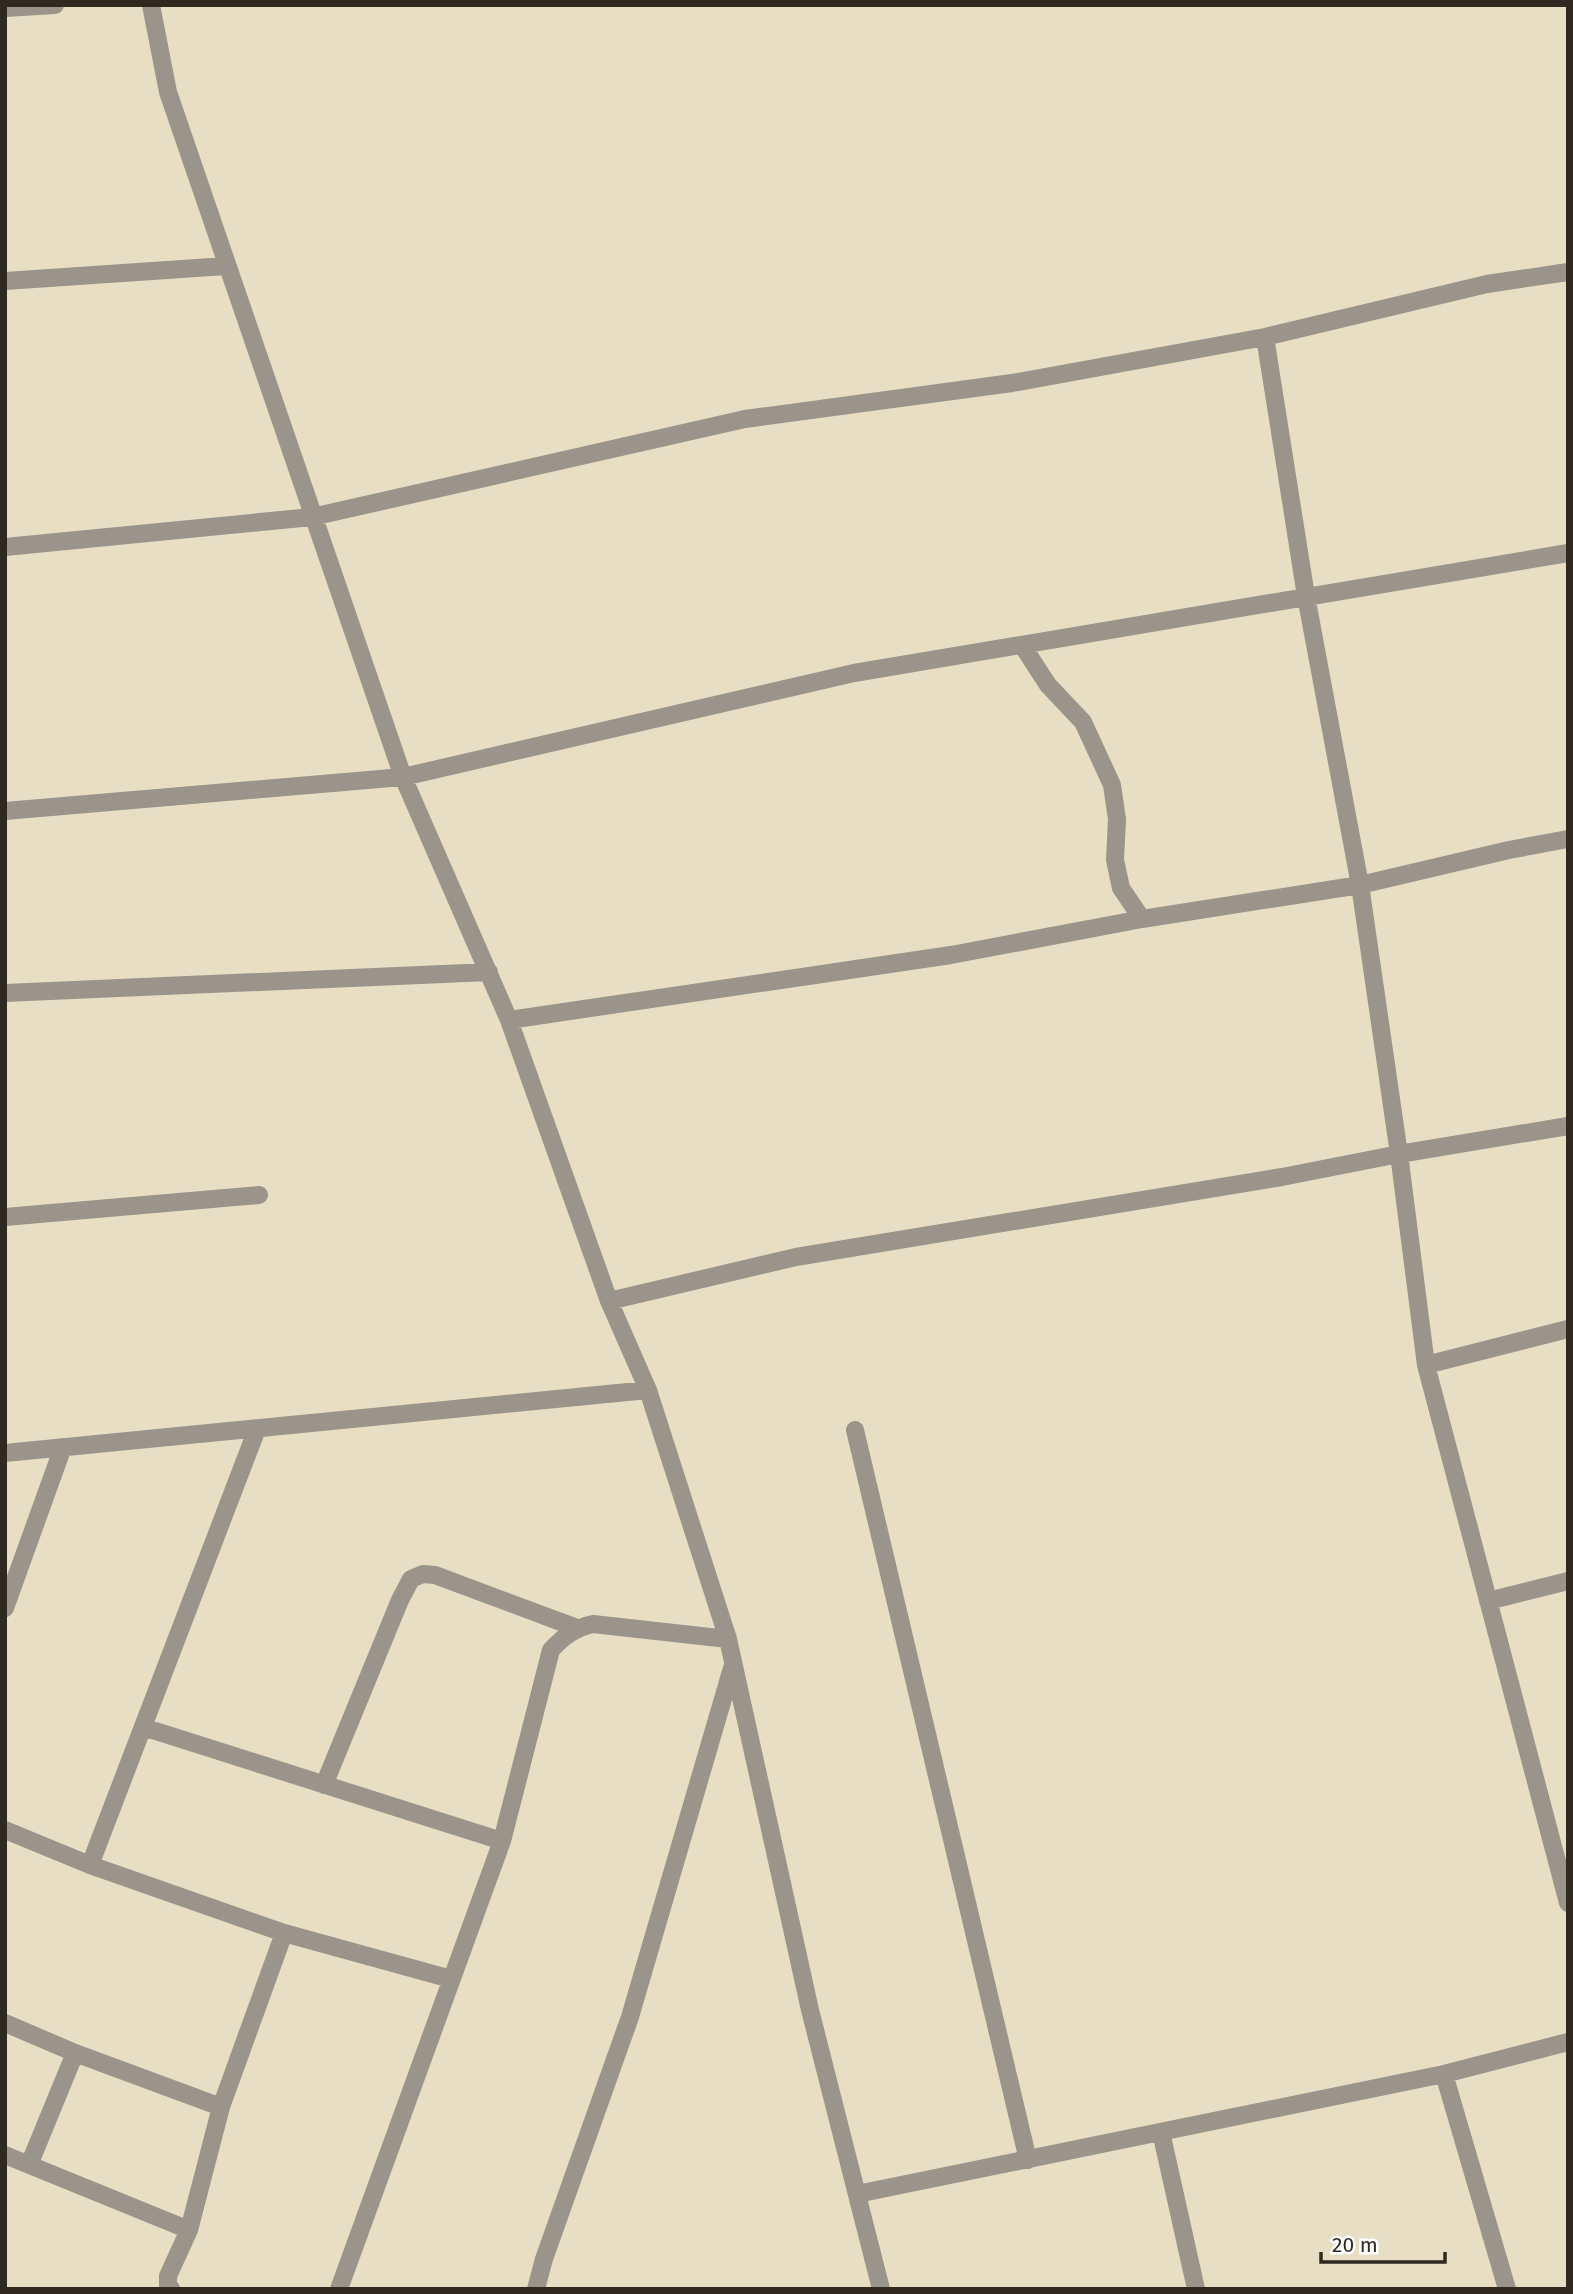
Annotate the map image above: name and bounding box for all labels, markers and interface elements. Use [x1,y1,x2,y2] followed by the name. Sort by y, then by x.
[1321,2220,1445,2264] scale bar
[1332,2232,1378,2258] text: 20 m

